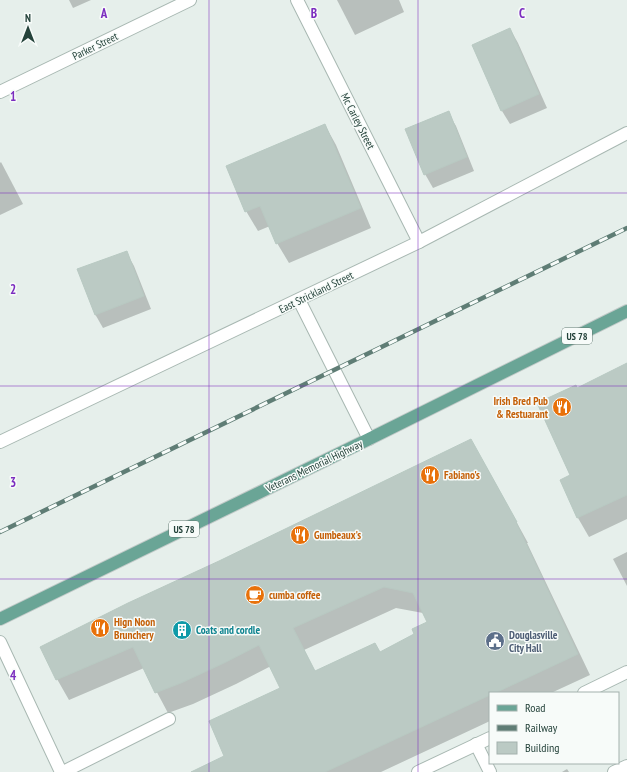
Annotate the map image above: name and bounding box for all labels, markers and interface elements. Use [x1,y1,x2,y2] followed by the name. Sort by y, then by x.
[100,5,108,22] text: A
[311,5,317,22] text: B
[519,5,525,22] text: C
[8,8,48,48] north arrow
[25,11,31,25] text: N
[70,29,120,63] street label: Parker Street
[10,88,16,105] text: 1
[338,91,378,151] street label: Mc Carley Street
[276,268,356,316] street label: East Strickland Street
[10,281,16,298] text: 2
[562,328,592,344] road number: US 78
[493,394,549,421] place label: Irish Bred Pub & Restuarant
[551,396,573,418] restaurant icon: Irish Bred Pub & Restuarant
[262,436,365,496] street label: Veterans Memorial Highway
[419,464,441,486] restaurant icon: Fabiano's
[444,468,480,482] place label: Fabiano's
[10,474,16,491] text: 3
[169,521,199,537] road number: US 78
[289,524,311,546] restaurant icon: Gumbeaux's
[314,528,361,542] place label: Gumbeaux's
[244,584,266,606] cafe icon: cumba coffee
[269,588,321,602] place label: cumba coffee
[114,615,155,642] place label: Hign Noon Brunchery
[89,617,111,639] restaurant icon: Hign Noon Brunchery
[171,619,193,641] building icon: Coats and cordle
[196,623,260,637] place label: Coats and cordle
[509,628,558,655] place label: Douglasville City Hall
[484,630,506,652] public building icon: Douglasville City Hall
[10,667,17,684] text: 4
[489,692,619,764] legend
[525,700,545,715] text: Road
[525,720,558,735] text: Railway
[525,740,560,755] text: Building

